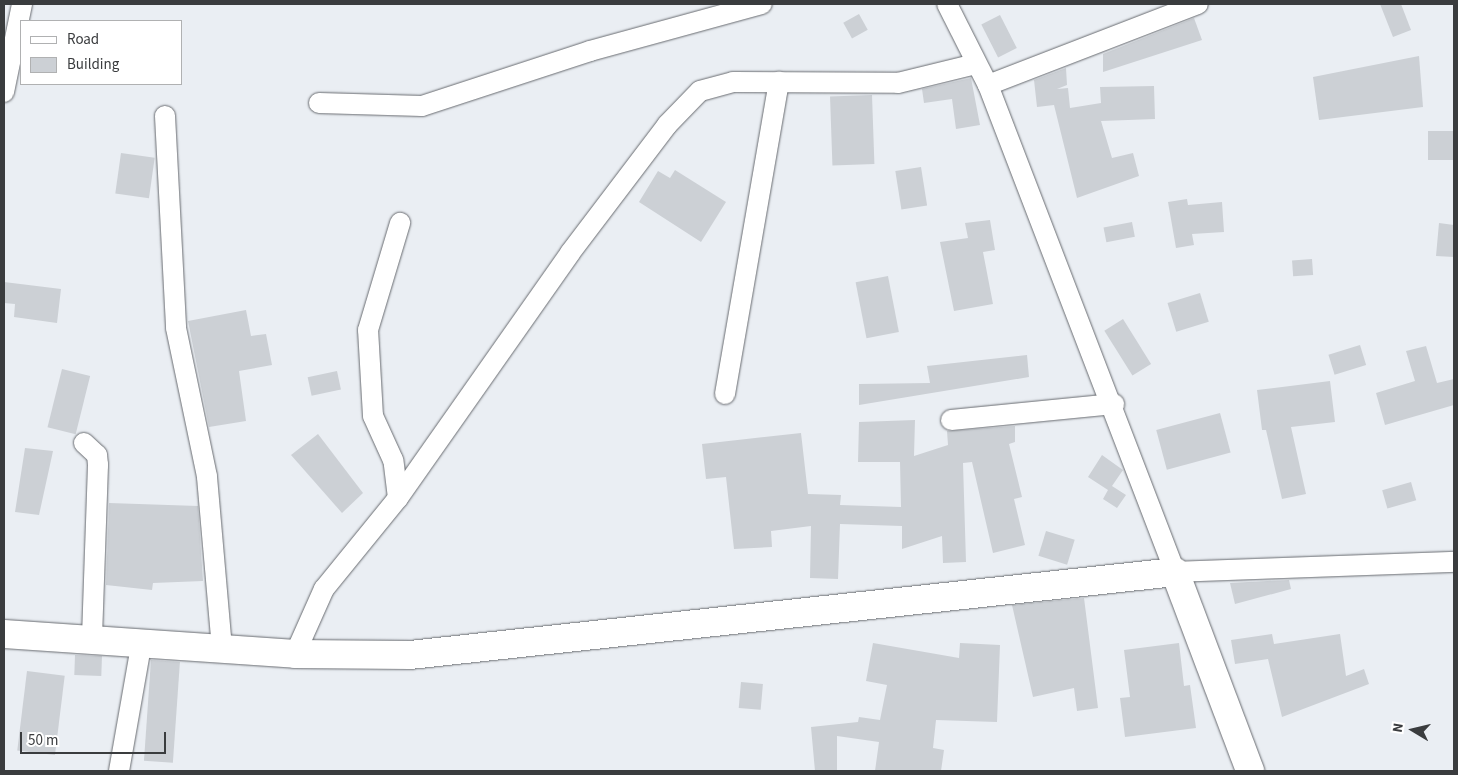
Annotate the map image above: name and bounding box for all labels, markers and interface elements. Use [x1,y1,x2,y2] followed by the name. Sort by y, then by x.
[20,20,182,85] legend
[67,29,99,50] text: Road
[67,54,119,75] text: Building
[1388,705,1438,755] north arrow
[1388,721,1409,734] text: N
[22,722,169,754] scale bar
[28,730,58,751] text: 50 m

